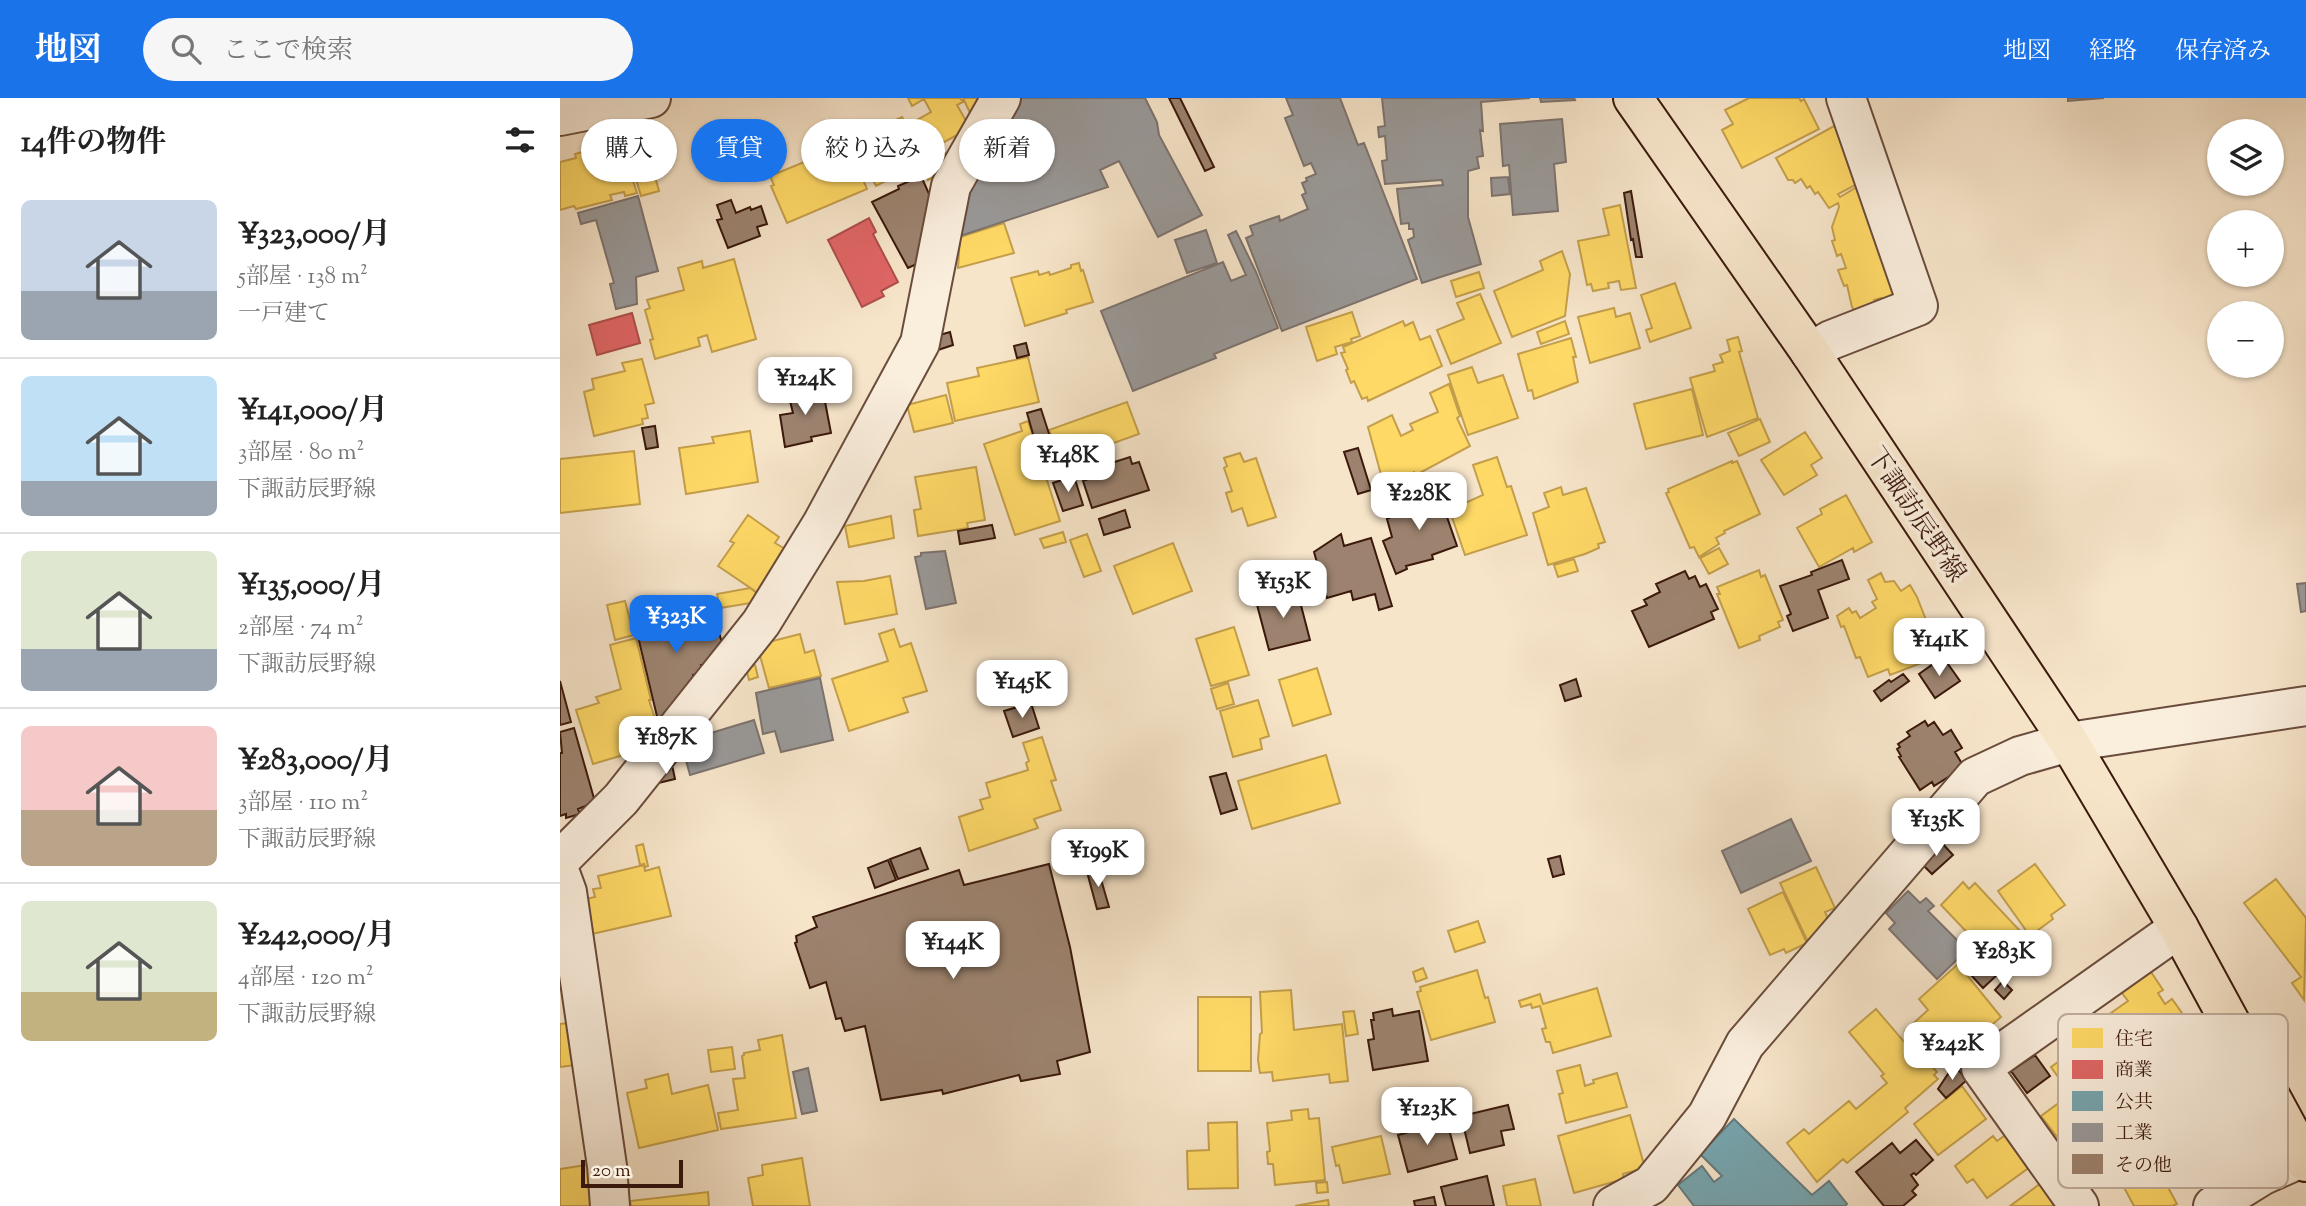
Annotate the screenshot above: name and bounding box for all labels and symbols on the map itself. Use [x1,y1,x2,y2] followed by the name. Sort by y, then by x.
[756,358,854,417] pin: ¥124K
[1019,434,1117,494] pin: ¥148K
[1856,440,1974,590] street label: 下諏訪辰野線
[1370,472,1468,532] pin: ¥228K
[1234,560,1332,620] pin: ¥153K
[627,596,725,655] pin: ¥323K
[1890,618,1988,678] pin: ¥141K
[973,660,1071,720] pin: ¥145K
[617,716,715,776] pin: ¥187K
[1887,798,1985,858] pin: ¥135K
[1049,830,1147,889] pin: ¥199K
[904,922,1002,981] pin: ¥144K
[1955,930,2053,990] pin: ¥283K
[2058,1014,2288,1188] legend
[1903,1023,2001,1082] pin: ¥242K
[2115,1027,2153,1054] text: 住宅
[2115,1058,2153,1085] text: 商業
[1378,1088,1476,1147] pin: ¥123K
[2115,1090,2153,1117] text: 公共
[2115,1121,2153,1148] text: 工業
[2115,1153,2172,1180] text: その他
[581,1157,682,1189] scale bar

